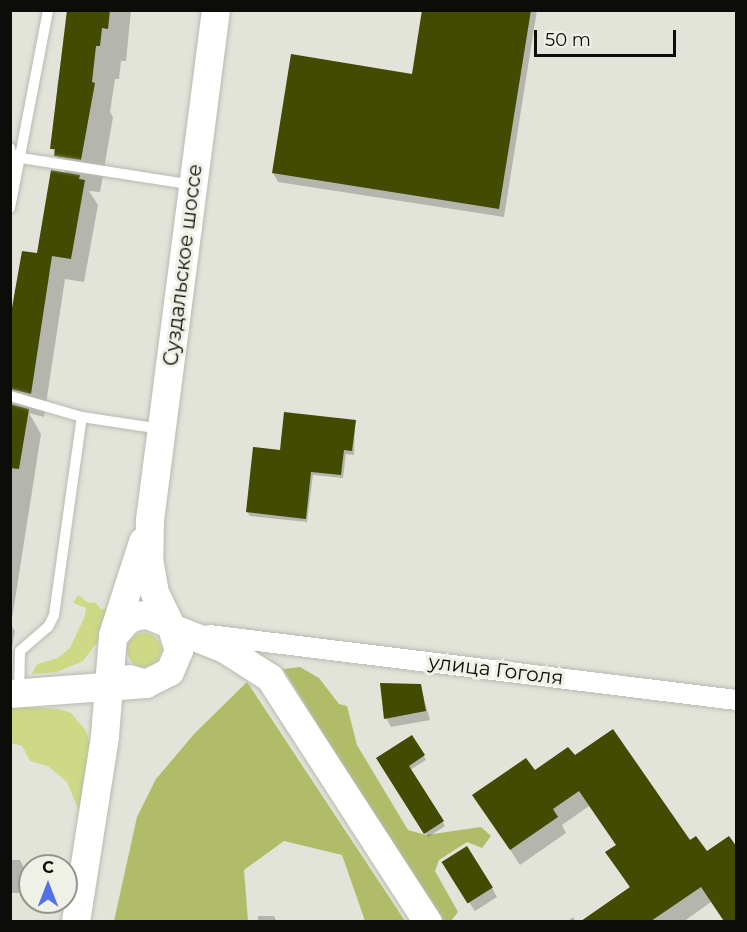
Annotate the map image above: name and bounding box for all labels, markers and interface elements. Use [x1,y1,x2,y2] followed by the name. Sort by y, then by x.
[537,18,680,56] scale bar
[545,29,591,51] text: 50 m
[159,163,207,367] street label: Суздальское шоссе
[427,650,565,690] street label: улица Гоголя
[18,854,78,914] north arrow
[42,858,54,877] text: С

